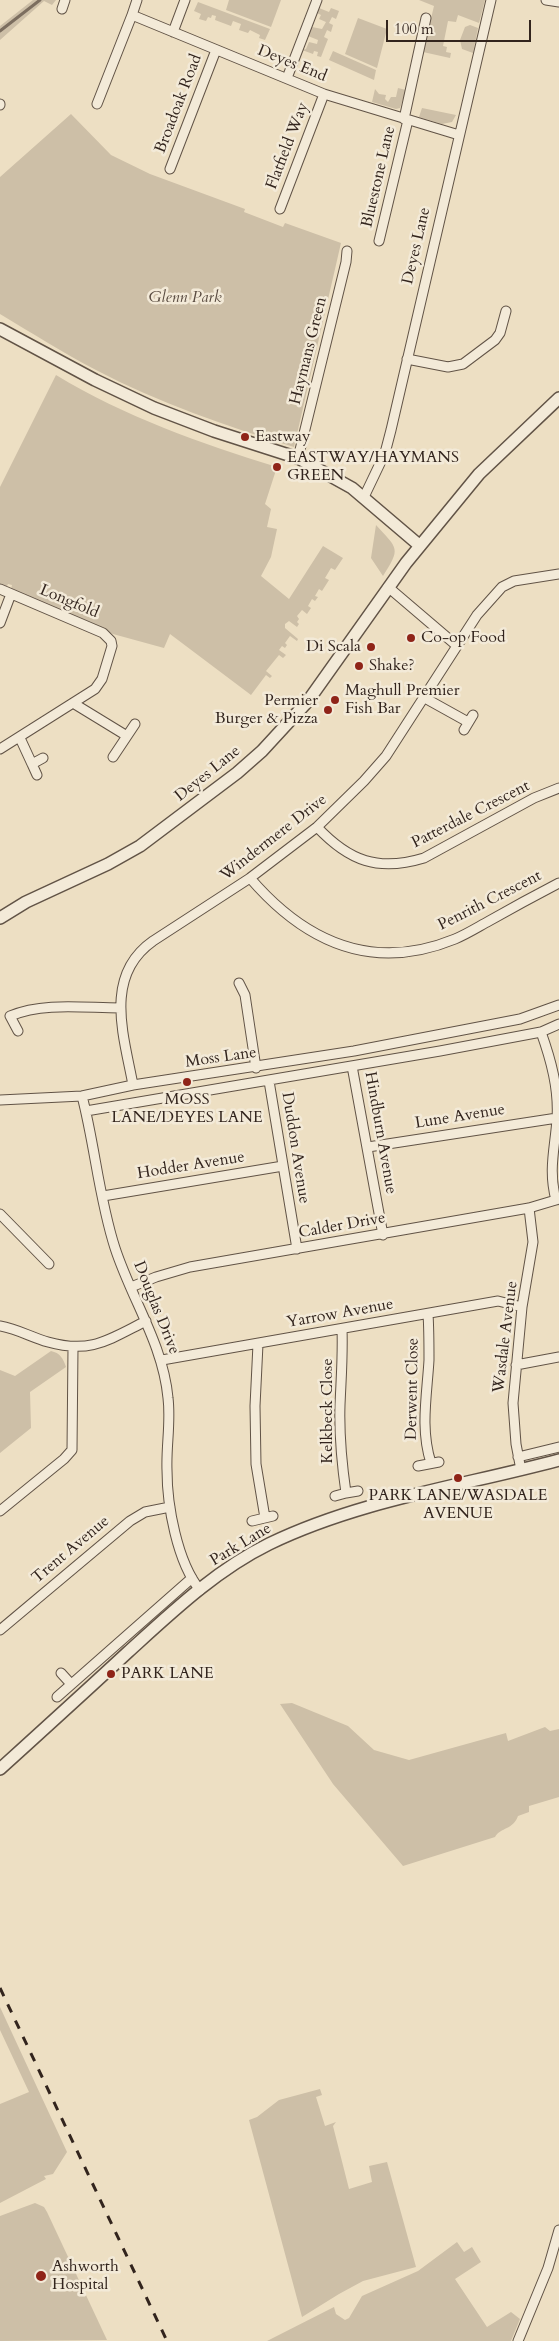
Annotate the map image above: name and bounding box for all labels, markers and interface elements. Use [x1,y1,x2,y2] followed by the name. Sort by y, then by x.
[389,10,534,42] scale bar
[394,19,434,39] text: 100 m
[255,41,329,87] street label: Deyes End
[151,52,207,156] street label: Broadoak Road
[263,100,313,192] street label: Flatfield Way
[358,124,400,230] street label: Bluestone Lane
[399,206,435,286] street label: Deyes Lane
[148,288,222,308] park label: Glenn Park
[286,295,332,407] street label: Haymans Green
[255,427,310,447] place label: Eastway
[239,431,251,443] marker: Eastway
[287,448,459,486] place label: EASTWAY/HAYMANS GREEN
[271,461,283,473] marker: EASTWAY/HAYMANS GREEN
[36,581,102,623] street label: Longfold
[421,628,505,648] place label: Co-op Food
[405,632,417,644] marker: Co-op Food
[306,637,361,657] place label: Di Scala
[365,641,377,653] marker: Di Scala
[369,656,415,676] place label: Shake?
[353,660,365,672] marker: Shake?
[345,681,460,719] place label: Maghull Premier Fish Bar
[215,691,318,729] place label: Permier Burger & Pizza
[329,694,341,706] marker: Maghull Premier Fish Bar
[322,704,334,716] marker: Permier Burger & Pizza
[171,742,245,806] street label: Deyes Lane
[409,777,533,853] street label: Patterdale Crescent
[217,790,331,886] street label: Windermere Drive
[435,867,545,935] street label: Penrith Crescent
[184,1044,258,1072] street label: Moss Lane
[360,1070,400,1196] street label: Hindburn Avenue
[181,1076,193,1088] marker: MOSS LANE/DEYES LANE
[111,1090,263,1128] place label: MOSS LANE/DEYES LANE
[277,1091,313,1205] street label: Duddon Avenue
[414,1100,506,1134] street label: Lune Avenue
[136,1148,246,1184] street label: Hodder Avenue
[297,1209,387,1243] street label: Calder Drive
[129,1259,183,1357] street label: Douglas Drive
[490,1280,522,1394] street label: Wasdale Avenue
[285,1295,395,1333] street label: Yarrow Avenue
[403,1338,423,1440] street label: Derwent Close
[318,1358,338,1464] street label: Kelkbeck Close
[452,1472,464,1484] marker: PARK LANE/WASDALE AVENUE
[369,1486,547,1524] place label: PARK LANE/WASDALE AVENUE
[28,1512,114,1588] street label: Trent Avenue
[207,1519,275,1571] street label: Park Lane
[121,1664,214,1684] place label: PARK LANE
[105,1668,117,1680] marker: PARK LANE
[52,2257,119,2295] place label: Ashworth Hospital
[34,2269,48,2283] marker: Ashworth Hospital

